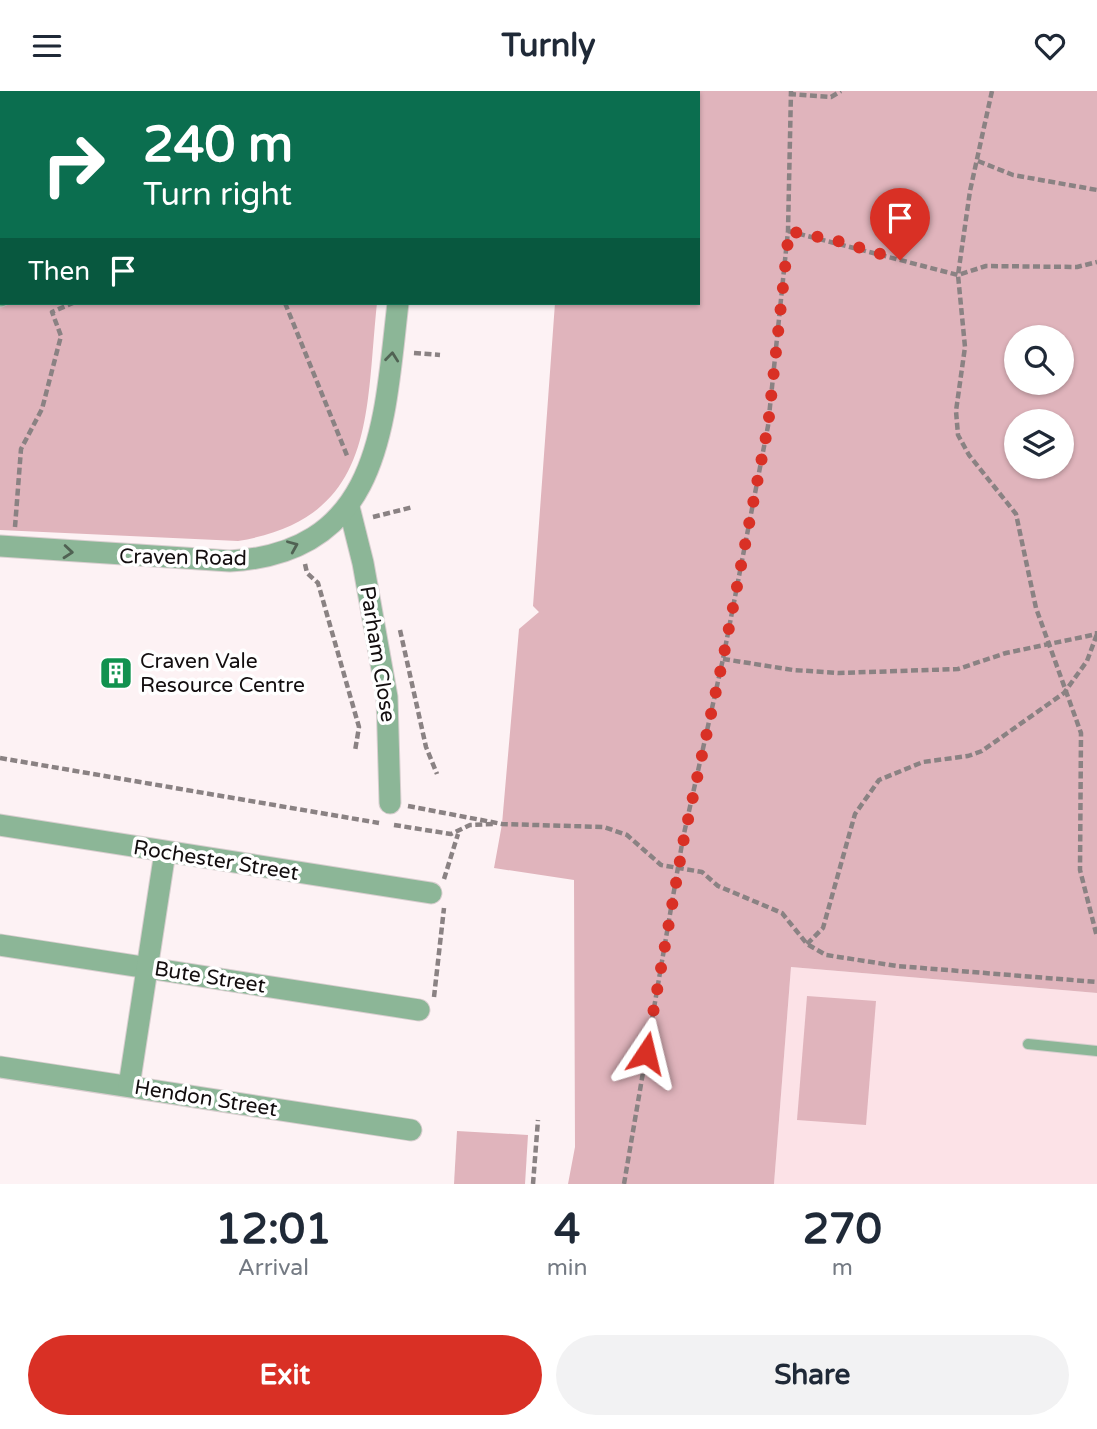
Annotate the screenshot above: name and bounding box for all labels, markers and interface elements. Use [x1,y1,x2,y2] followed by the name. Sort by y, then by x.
[28,27,66,65] icon: menu
[502,27,595,65] text: Turnly
[1031,27,1069,65] icon: heart
[143,116,293,175] text: 240 m
[28,119,119,210] icon: right
[143,176,292,214] text: Turn right
[870,188,930,260] pin
[881,199,919,237] icon: arrive
[104,252,142,290] icon: arrive
[28,256,90,287] text: Then
[1004,325,1074,479] map controls
[1004,325,1074,395] button: search
[384,351,399,363] one-way arrow
[1004,409,1074,479] button: layers
[286,540,298,554] one-way arrow
[63,544,74,559] one-way arrow
[119,544,247,571] street label: Craven Road
[354,584,401,724] street label: Parham Close
[140,649,305,698] place label: Craven Vale Resource Centre
[97,654,135,692] building icon: Craven Vale Resource Centre
[132,835,300,886] street label: Rochester Street
[152,956,267,999] street label: Bute Street
[609,1016,683,1090] position arrow
[133,1075,279,1122] street label: Hendon Street
[215,1204,332,1255] text: 12:01
[554,1204,580,1255] text: 4
[803,1204,882,1255] text: 270
[238,1254,309,1282] text: Arrival
[547,1254,588,1282] text: min
[832,1254,853,1282] text: m
[28,1335,542,1415] button: Exit
[556,1335,1069,1415] button: Share

